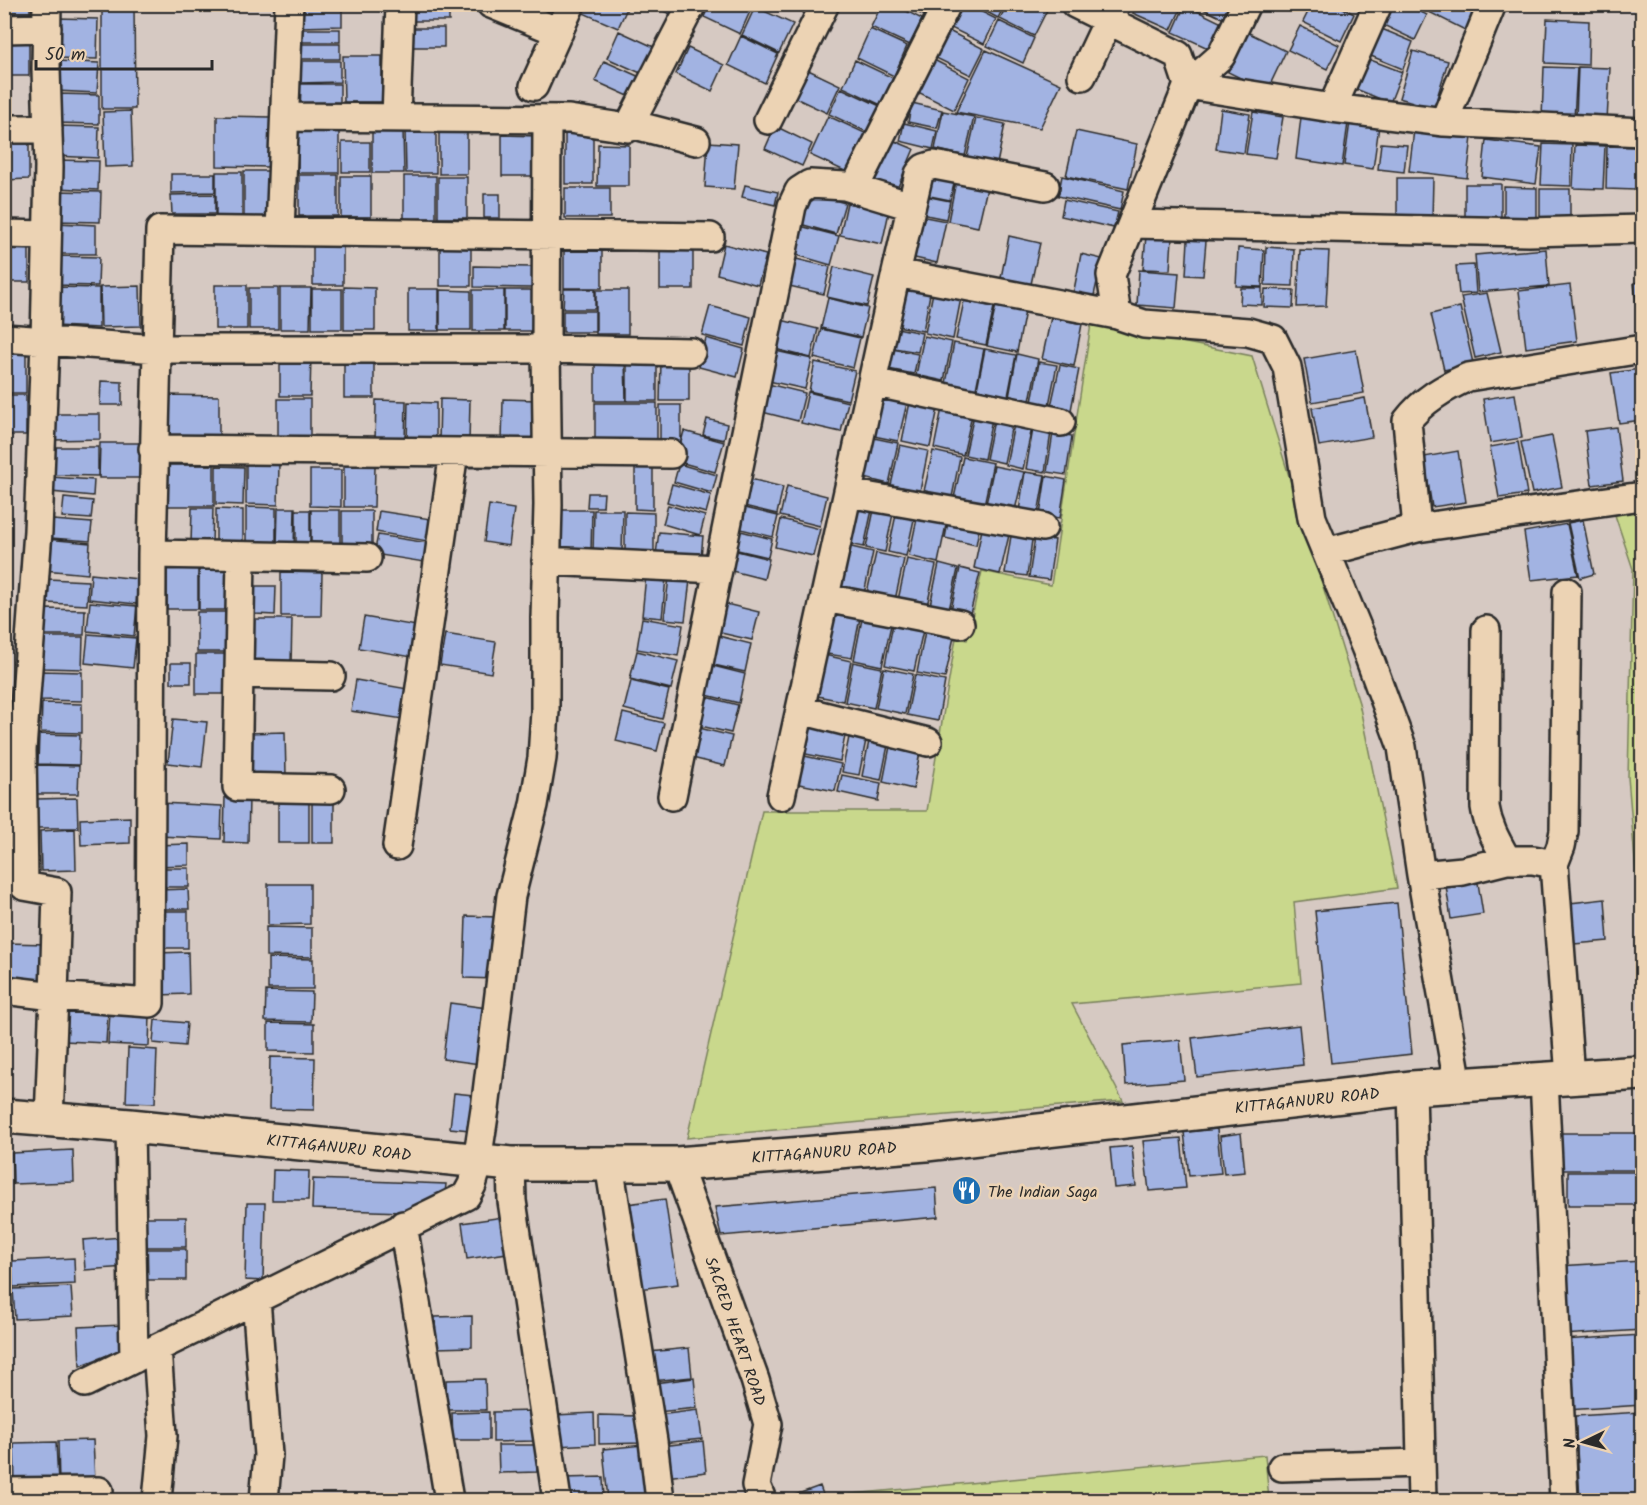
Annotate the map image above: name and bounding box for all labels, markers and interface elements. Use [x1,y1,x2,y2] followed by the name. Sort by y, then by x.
[36,33,212,71] scale bar
[45,41,85,70] text: 50 m
[1233,1081,1381,1122] street label: KITTAGANURU ROAD
[265,1128,413,1169] street label: KITTAGANURU ROAD
[751,1136,898,1171] street label: KITTAGANURU ROAD
[951,1175,983,1207] restaurant icon: The Indian Saga
[988,1180,1098,1205] place label: The Indian Saga
[697,1253,772,1410] street label: SACRED HEART ROAD
[1554,1412,1614,1472] north arrow
[1558,1437,1583,1449] text: N

